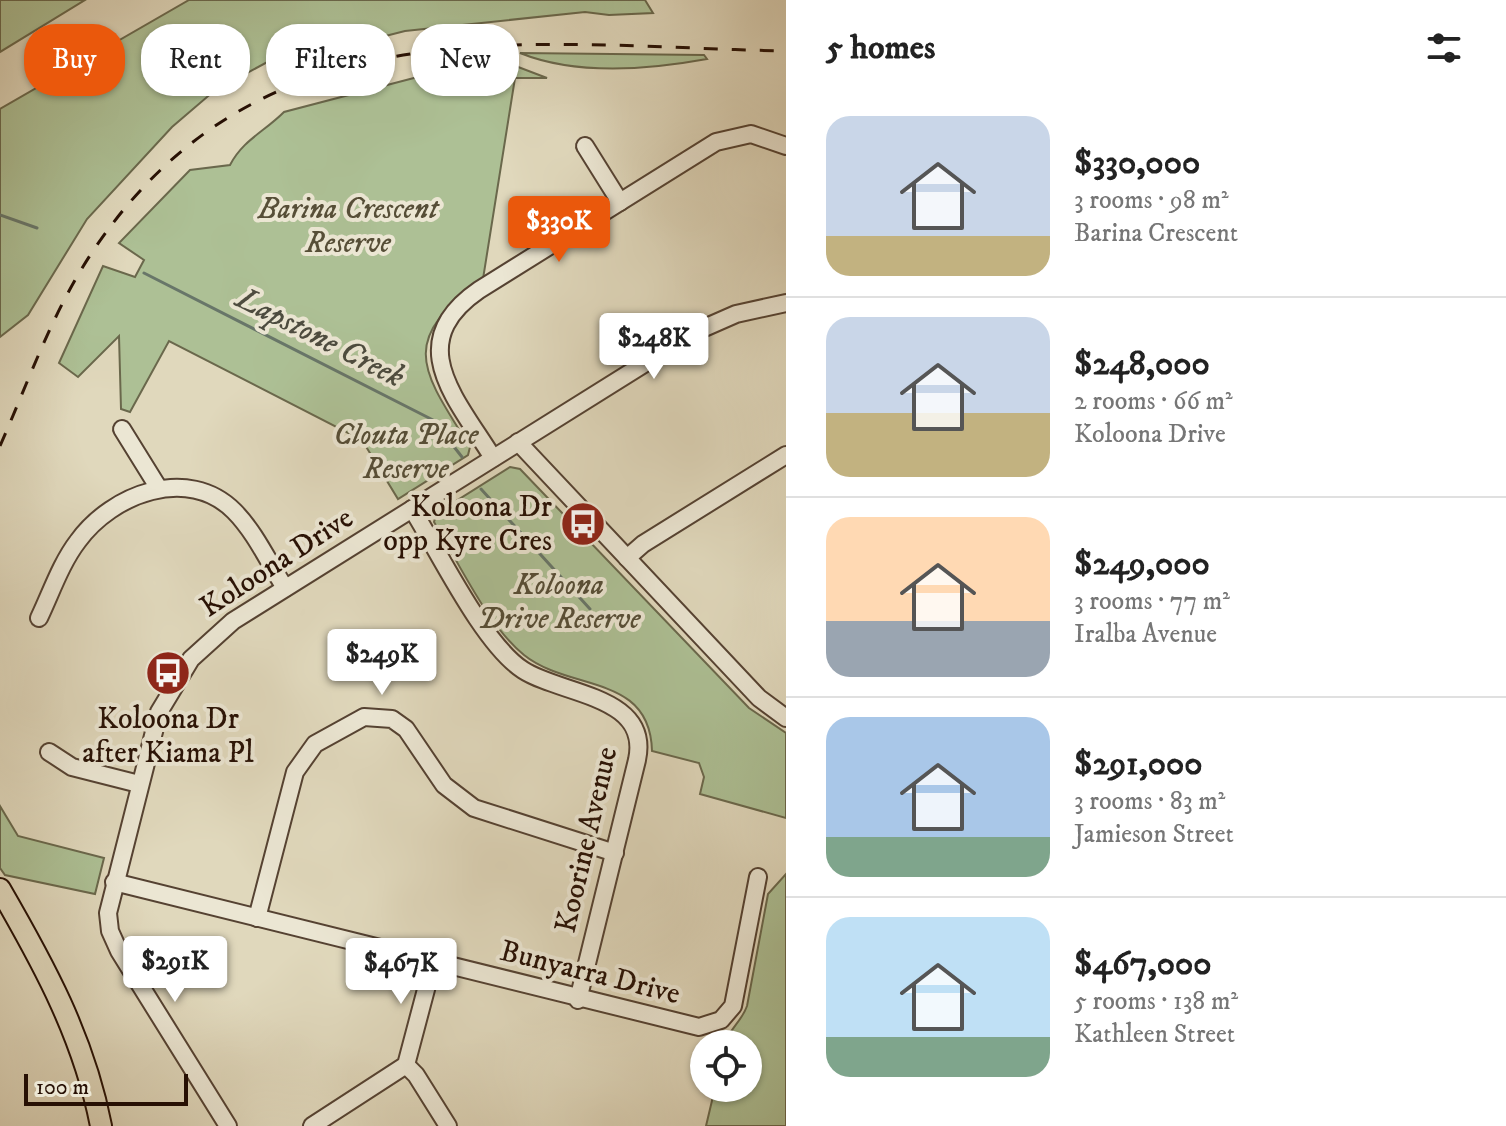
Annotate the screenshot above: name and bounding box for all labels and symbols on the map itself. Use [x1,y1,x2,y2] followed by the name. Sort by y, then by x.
[257,191,440,262] park label: Barina Crescent Reserve
[503,196,615,264] pin: $330K
[227,278,411,398] water label: Lapstone Creek
[598,313,710,381] pin: $248K
[334,417,479,488] park label: Clouta Place Reserve
[383,489,552,560] place label: Koloona Dr opp Kyre Cres
[194,500,360,626] street label: Koloona Drive
[559,500,607,548] bus stop icon: Koloona Dr opp Kyre Cres
[478,567,641,638] park label: Koloona Drive Reserve
[326,629,438,697] pin: $249K
[144,649,192,697] bus stop icon: Koloona Dr after Kiama Pl
[82,701,254,772] place label: Koloona Dr after Kiama Pl
[548,743,626,937] street label: Koorine Avenue
[496,933,684,1013] street label: Bunyarra Drive
[119,936,231,1004] pin: $291K
[345,938,457,1006] pin: $467K
[24,1070,188,1106] scale bar

